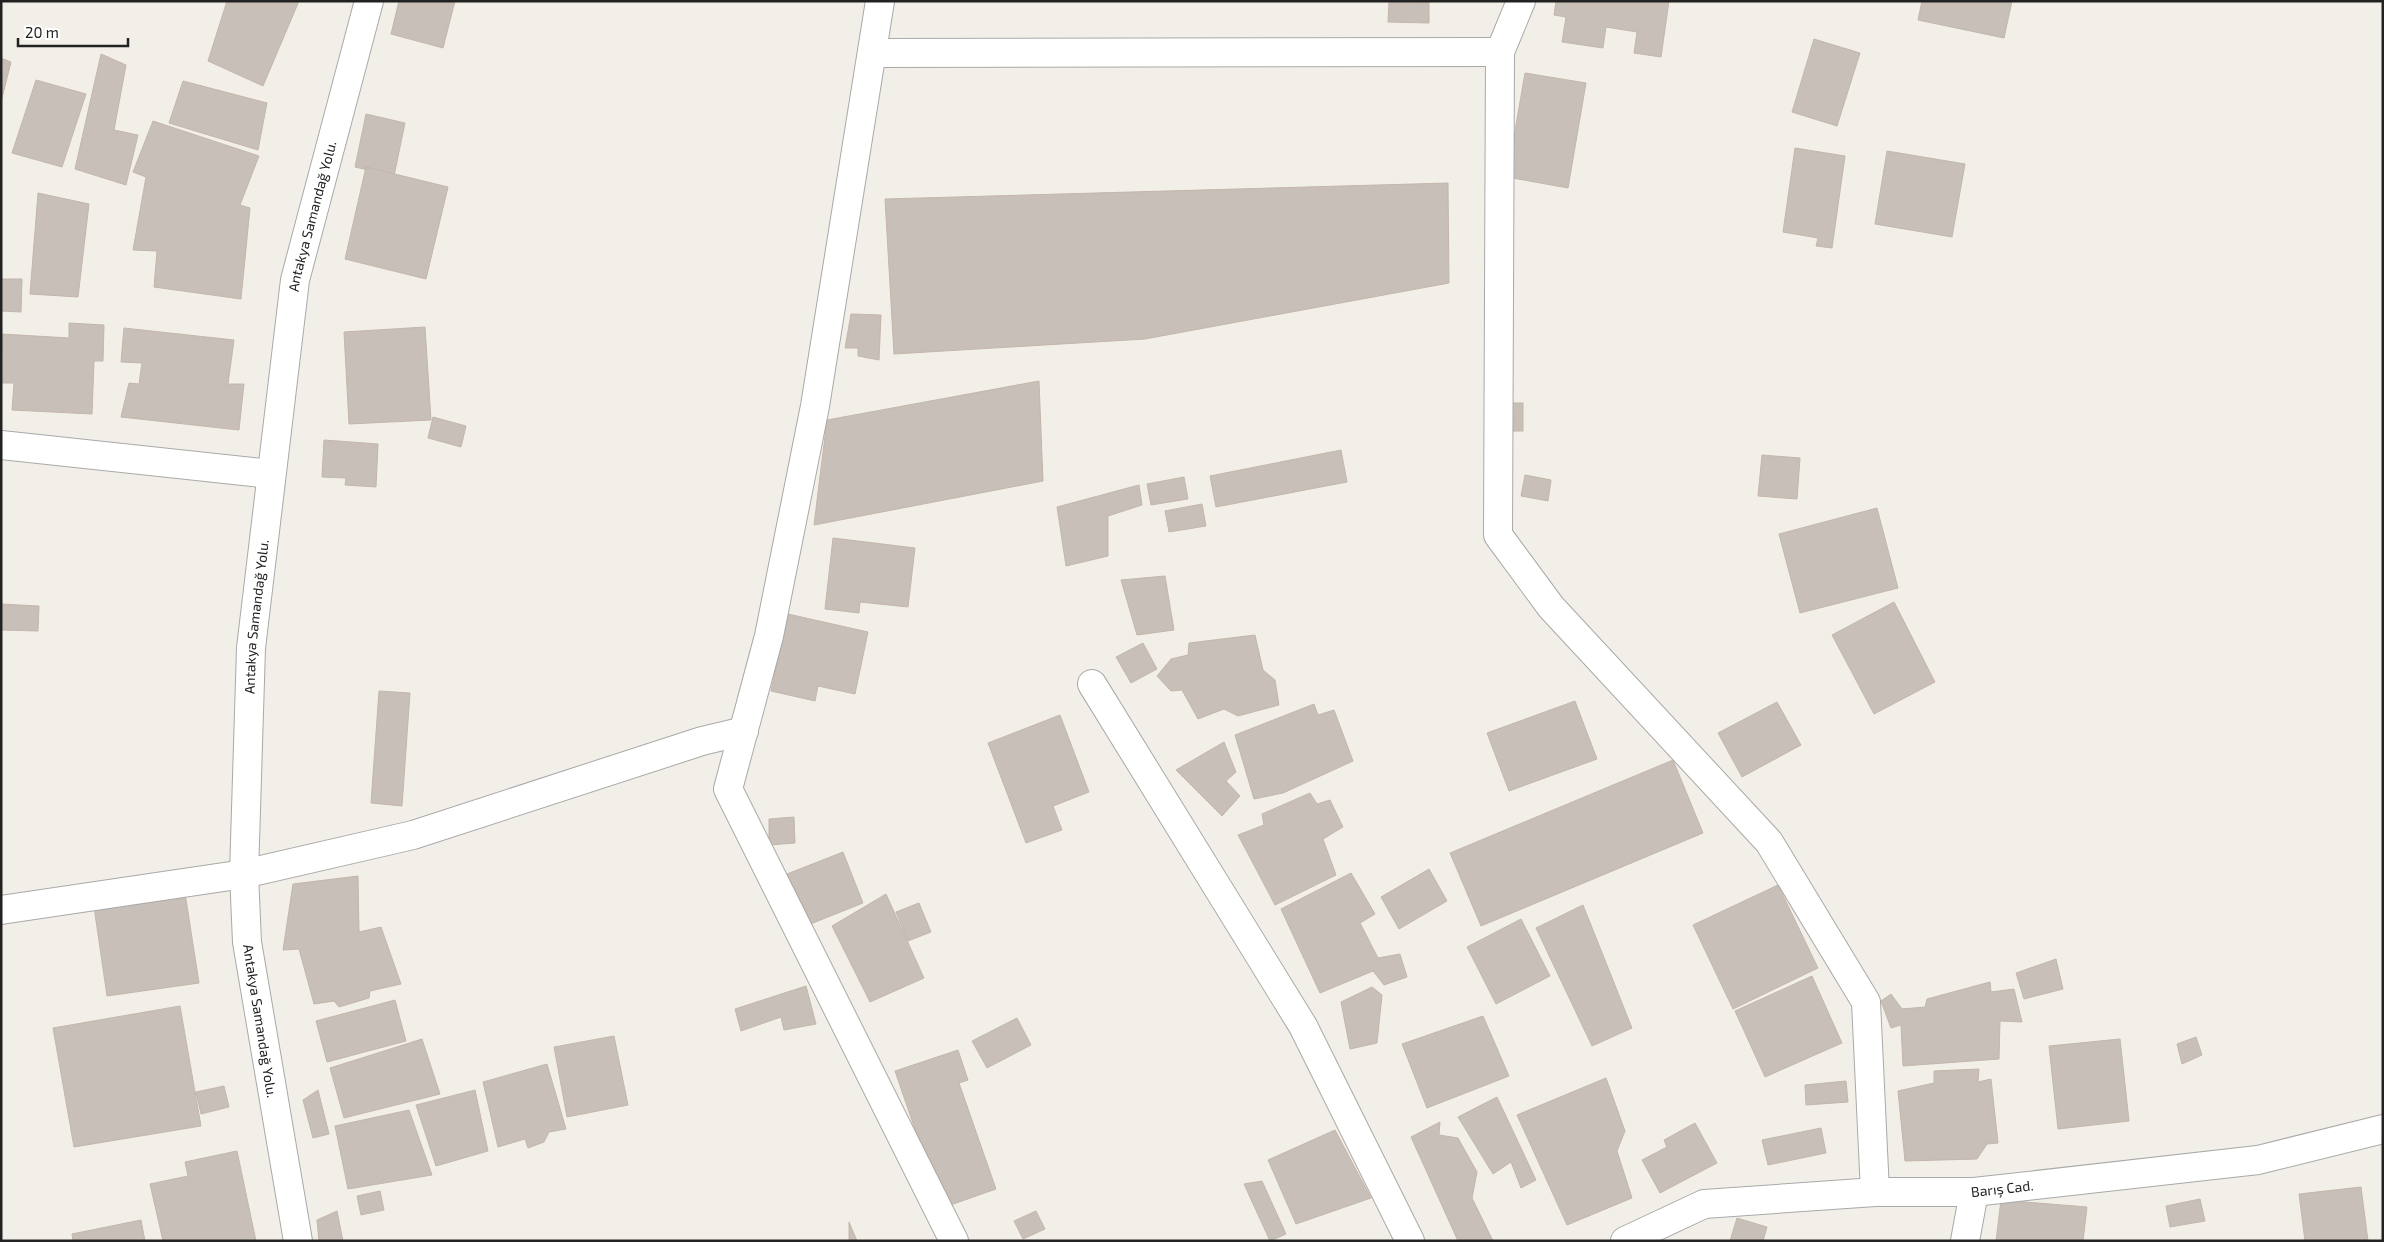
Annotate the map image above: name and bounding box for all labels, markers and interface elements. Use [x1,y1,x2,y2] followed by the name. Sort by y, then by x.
[18,15,128,47] scale bar
[25,23,59,41] text: 20 m
[285,139,340,293] street label: Antakya Samandağ Yolu.
[241,538,272,694] street label: Antakya Samandağ Yolu.
[240,943,281,1099] street label: Antakya Samandağ Yolu.
[1970,1176,2034,1200] street label: Barış Cad.

